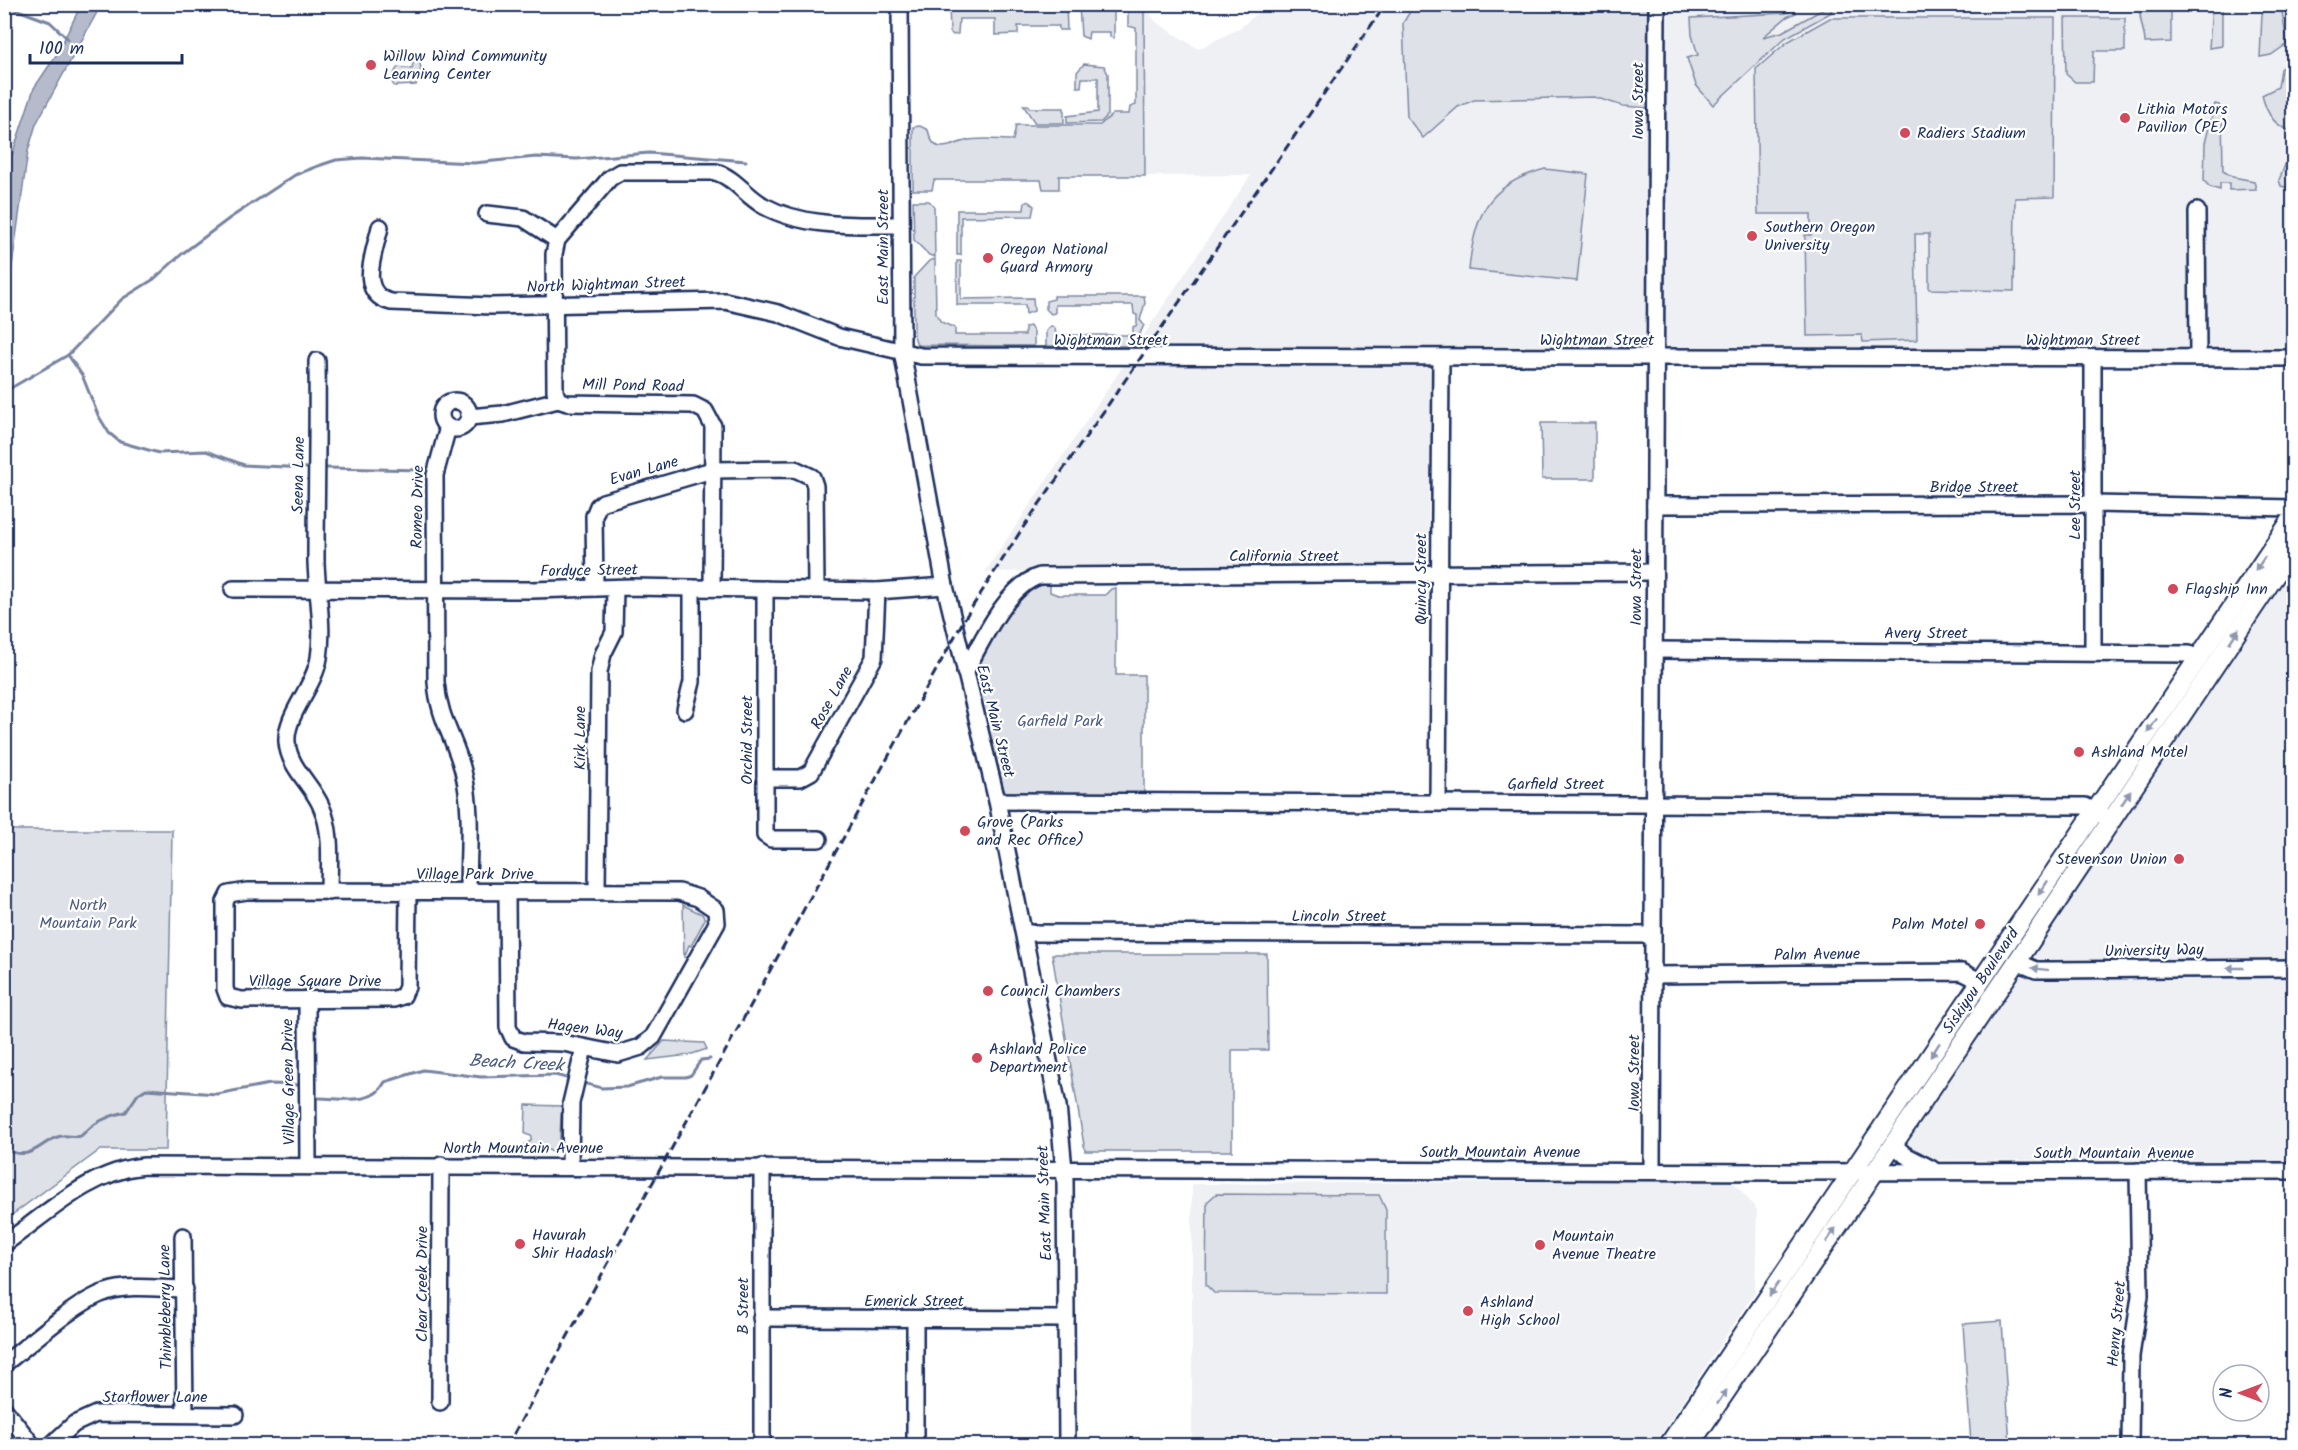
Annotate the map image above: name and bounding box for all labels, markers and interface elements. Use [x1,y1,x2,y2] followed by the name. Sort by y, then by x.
[30,27,182,65] scale bar
[39,35,84,64] text: 100 m
[383,44,547,87] place label: Willow Wind Community Learning Center
[364,58,378,72] marker: Willow Wind Community Learning Center
[1626,61,1651,140] street label: Iowa Street
[2137,97,2228,140] place label: Lithia Motors Pavilion (PE)
[2118,111,2132,125] marker: Lithia Motors Pavilion (PE)
[1917,121,2026,146] place label: Radiers Stadium
[1898,126,1912,140] marker: Radiers Stadium
[871,188,896,305] street label: East Main Street
[1764,215,1875,258] place label: Southern Oregon University
[1745,229,1759,243] marker: Southern Oregon University
[1000,237,1108,280] place label: Oregon National Guard Armory
[981,251,995,265] marker: Oregon National Guard Armory
[526,270,687,300] street label: North Wightman Street
[1054,328,1169,353] street label: Wightman Street
[1540,328,1655,353] street label: Wightman Street
[2026,328,2141,353] street label: Wightman Street
[582,373,685,399] street label: Mill Pond Road
[286,436,312,514] street label: Seena Lane
[607,449,681,493] street label: Evan Lane
[405,465,431,549] street label: Romeo Drive
[2063,469,2088,540] street label: Lee Street
[1929,475,2019,500] street label: Bridge Street
[1409,532,1434,625] street label: Quincy Street
[1229,544,1340,569] street label: California Street
[1624,547,1649,626] street label: Iowa Street
[2254,556,2266,572] one-way arrow
[540,558,639,584] street label: Fordyce Street
[2185,577,2268,602] place label: Flagship Inn
[2166,582,2180,596] marker: Flagship Inn
[1884,621,1969,646] street label: Avery Street
[2229,627,2240,644] one-way arrow
[804,662,860,734] street label: Rose Lane
[969,662,1021,781] street label: East Main Street
[735,694,760,785] street label: Orchid Street
[568,706,593,770] street label: Kirk Lane
[1017,709,1103,734] park label: Garfield Park
[2146,718,2158,734] one-way arrow
[2091,740,2188,765] place label: Ashland Motel
[2072,745,2086,759] marker: Ashland Motel
[1507,772,1605,797] street label: Garfield Street
[2120,790,2131,806] one-way arrow
[977,810,1084,853] place label: Grove (Parks and Rec Office)
[958,824,972,838] marker: Grove (Parks and Rec Office)
[2056,847,2167,872] place label: Stevenson Union
[2172,852,2186,866] marker: Stevenson Union
[416,862,534,887] street label: Village Park Drive
[2038,880,2049,896] one-way arrow
[39,893,137,936] park label: North Mountain Park
[1292,904,1387,929] street label: Lincoln Street
[1892,912,1968,937] place label: Palm Motel
[1973,917,1987,931] marker: Palm Motel
[1936,922,2026,1039] street label: Siskiyou Boulevard
[2104,938,2204,964] street label: University Way
[1774,942,1860,968] street label: Palm Avenue
[2226,963,2245,973] one-way arrow
[2031,964,2050,974] one-way arrow
[249,969,381,994] street label: Village Square Drive
[1000,979,1121,1004] place label: Council Chambers
[981,984,995,998] marker: Council Chambers
[546,1012,624,1046] street label: Hagen Way
[275,1018,303,1146] street label: Village Green Drive
[1622,1033,1647,1112] street label: Iowa Street
[989,1037,1086,1080] place label: Ashland Police Department
[1929,1042,1941,1058] one-way arrow
[468,1047,566,1081] water label: Beach Creek
[970,1051,984,1065] marker: Ashland Police Department
[443,1136,603,1161] street label: North Mountain Avenue
[1420,1140,1580,1165] street label: South Mountain Avenue
[2034,1141,2194,1166] street label: South Mountain Avenue
[1030,1144,1060,1261] street label: East Main Street
[532,1223,614,1266] place label: Havurah Shir Hadash
[1552,1224,1656,1267] place label: Mountain Avenue Theatre
[410,1226,435,1342] street label: Clear Creek Drive
[1825,1227,1836,1243] one-way arrow
[513,1237,527,1251] marker: Havurah Shir Hadash
[1533,1238,1547,1252] marker: Mountain Avenue Theatre
[152,1244,180,1370] street label: Thimbleberry Lane
[731,1277,756,1335] street label: B Street
[2101,1279,2133,1368] street label: Henry Street
[1768,1280,1779,1297] one-way arrow
[864,1289,965,1314] street label: Emerick Street
[1480,1290,1560,1333] place label: Ashland High School
[1461,1304,1475,1318] marker: Ashland High School
[2211,1363,2271,1423] north arrow
[102,1385,208,1410] street label: Starflower Lane
[2215,1388,2240,1398] text: N
[1716,1389,1727,1405] one-way arrow

